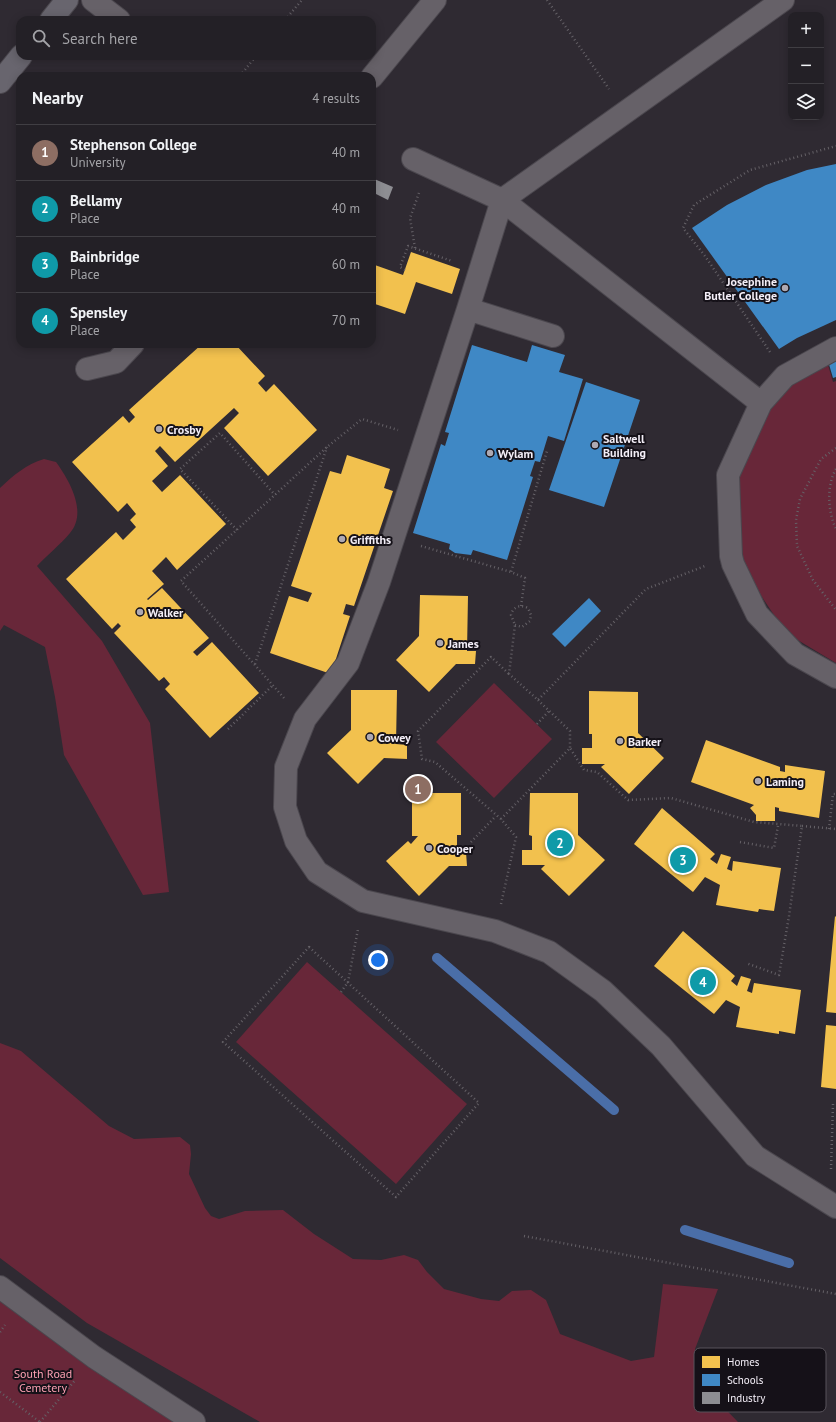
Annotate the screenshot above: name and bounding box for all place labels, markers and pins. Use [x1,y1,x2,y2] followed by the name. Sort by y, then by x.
[704,274,777,303] place label: Josephine Butler College
[780,283,790,293] marker: Josephine Butler College
[167,422,202,437] place label: Crosby
[154,424,164,434] marker: Crosby
[603,431,646,460] place label: Saltwell Building
[590,440,600,450] marker: Saltwell Building
[498,446,533,461] place label: Wylam
[485,448,495,458] marker: Wylam
[350,532,391,547] place label: Griffiths
[337,534,347,544] marker: Griffiths
[148,605,184,620] place label: Walker
[135,607,145,617] marker: Walker
[447,636,479,651] place label: James
[435,638,445,648] marker: James
[378,730,411,745] place label: Cowey
[365,732,375,742] marker: Cowey
[628,734,662,749] place label: Barker
[615,736,625,746] marker: Barker
[405,774,431,804] pin: 1
[766,774,804,789] place label: Laming
[753,776,763,786] marker: Laming
[547,828,573,858] pin: 2
[437,841,474,856] place label: Cooper
[424,843,434,853] marker: Cooper
[670,845,696,875] pin: 3
[690,967,716,997] pin: 4

